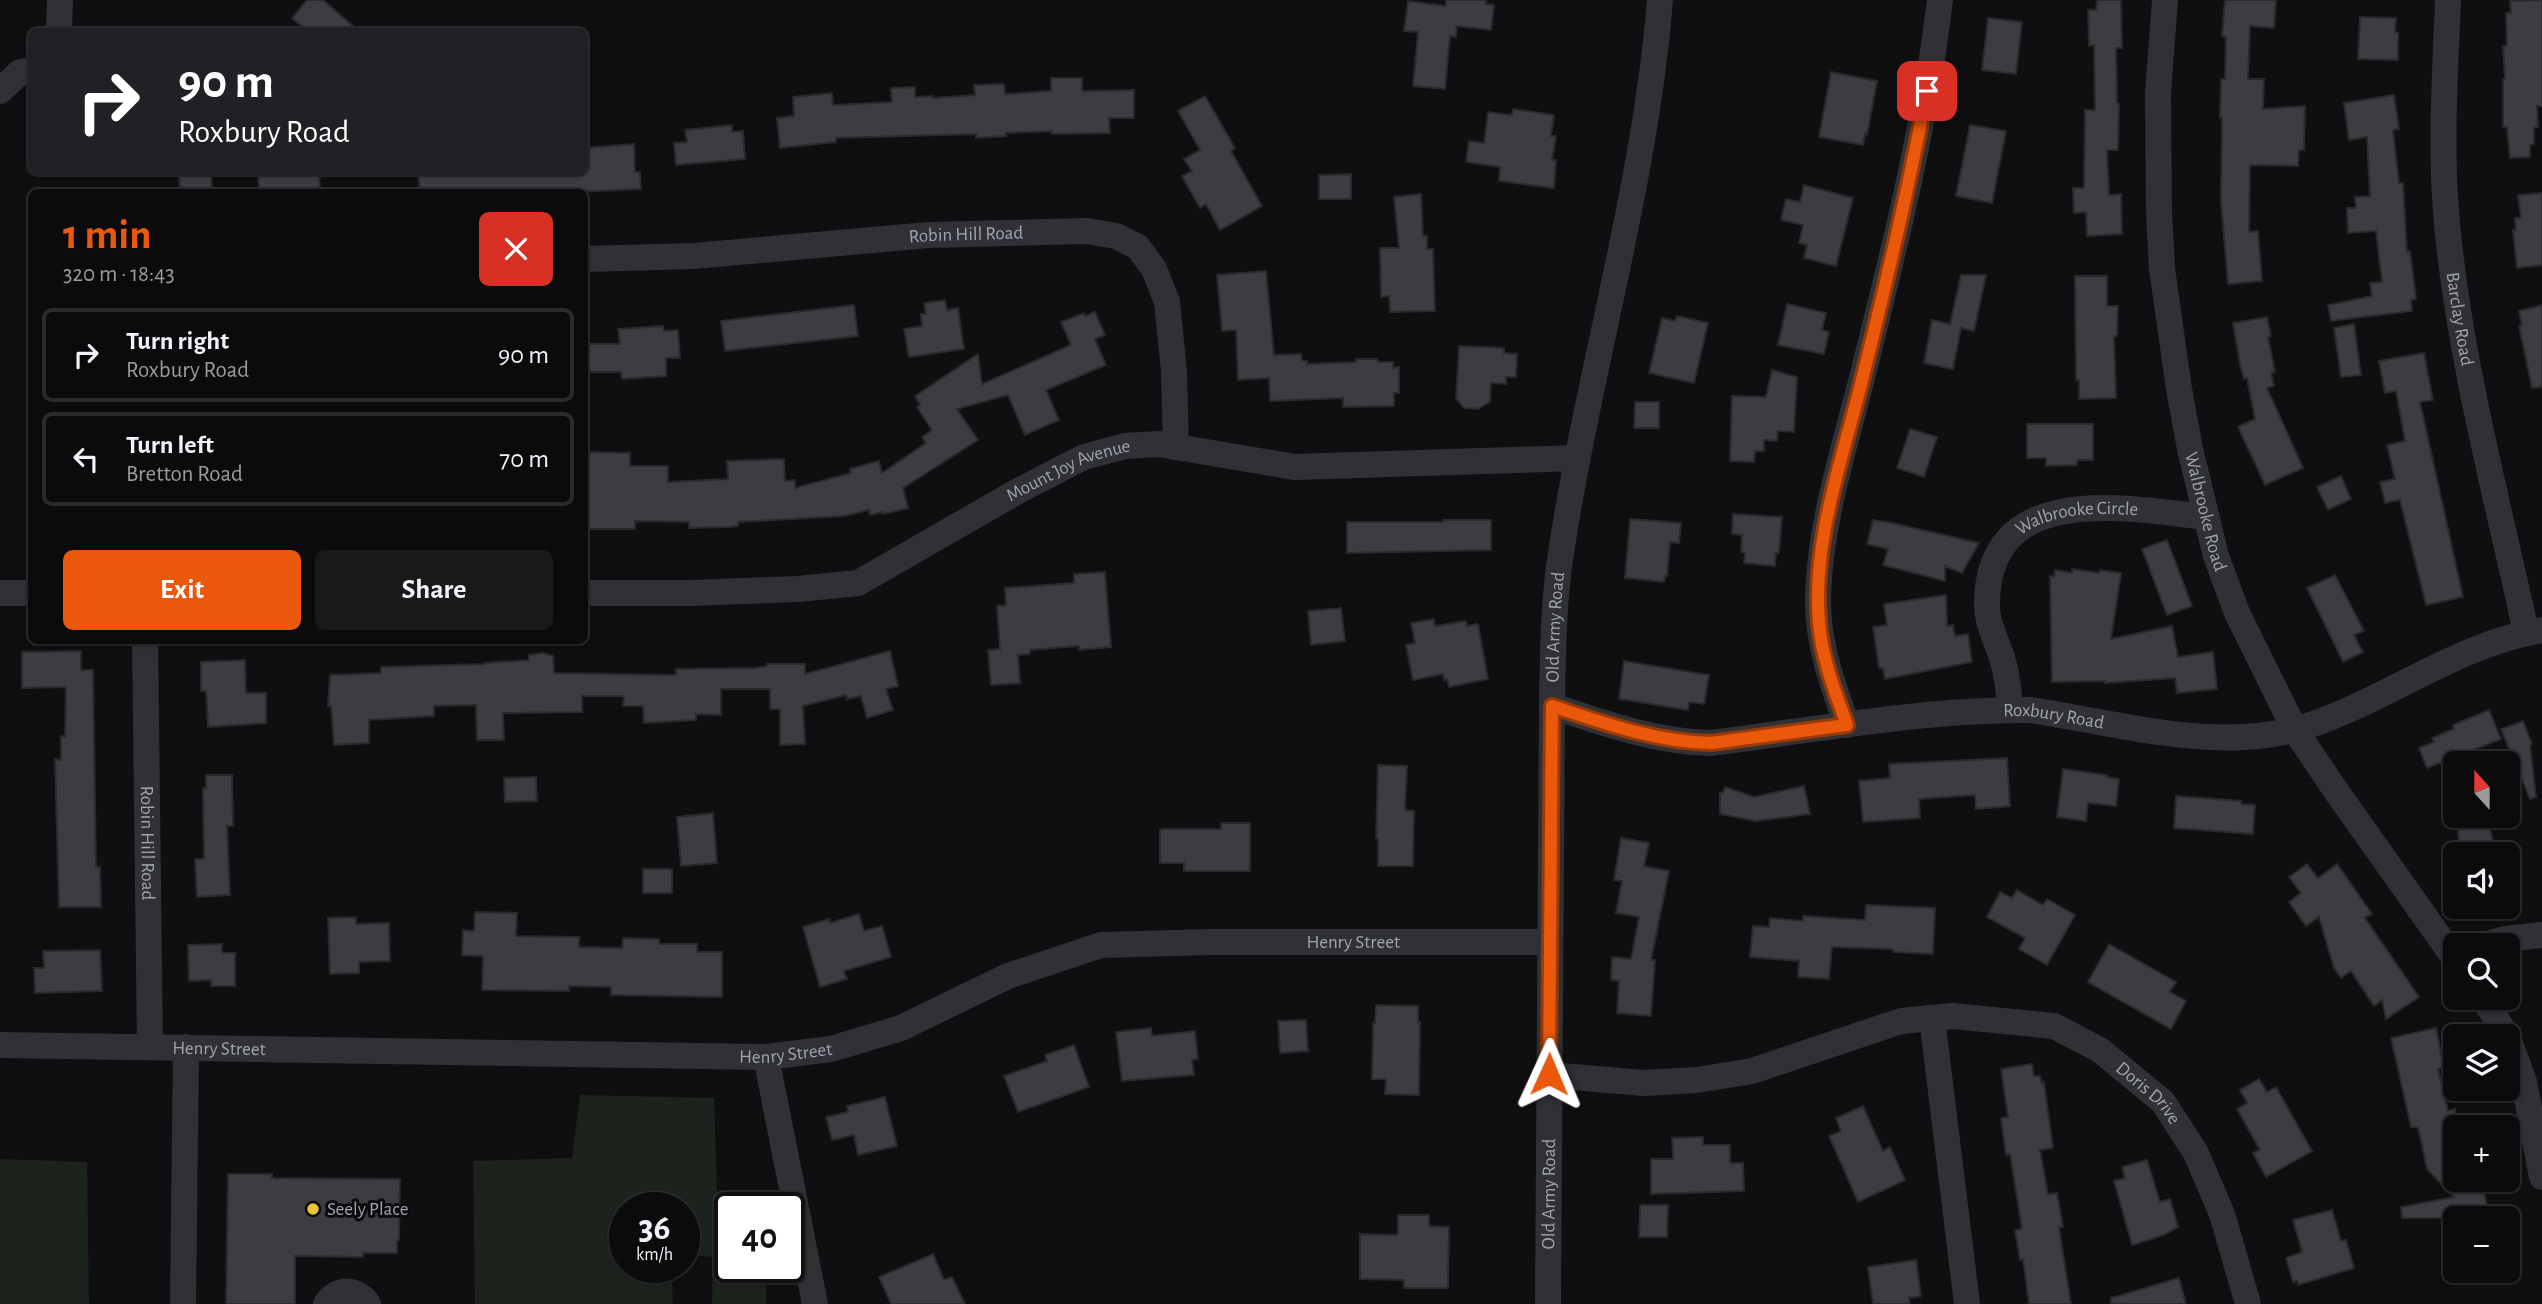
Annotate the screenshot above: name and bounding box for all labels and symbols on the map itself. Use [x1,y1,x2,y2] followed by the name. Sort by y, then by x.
[1897,61,1957,121] pin
[908,223,1024,246] street label: Robin Hill Road
[2443,271,2477,367] street label: Barclay Road
[1003,436,1131,505] street label: Mount Joy Avenue
[2182,450,2230,574] street label: Walbrooke Road
[2012,498,2139,538] street label: Walbrooke Circle
[1543,571,1568,683] street label: Old Army Road
[2003,700,2106,732] street label: Roxbury Road
[2443,751,2520,828] north arrow
[137,786,158,901] street label: Robin Hill Road
[1307,933,1400,952] street label: Henry Street
[1512,1037,1586,1111] position arrow
[172,1038,266,1059] street label: Henry Street
[739,1039,833,1067] street label: Henry Street
[2113,1058,2184,1128] street label: Doris Drive
[1539,1138,1559,1249] street label: Old Army Road
[714,1192,805,1283] speed limit sign: 40
[327,1200,408,1219] place label: Seely Place
[305,1201,321,1217] marker: Seely Place

